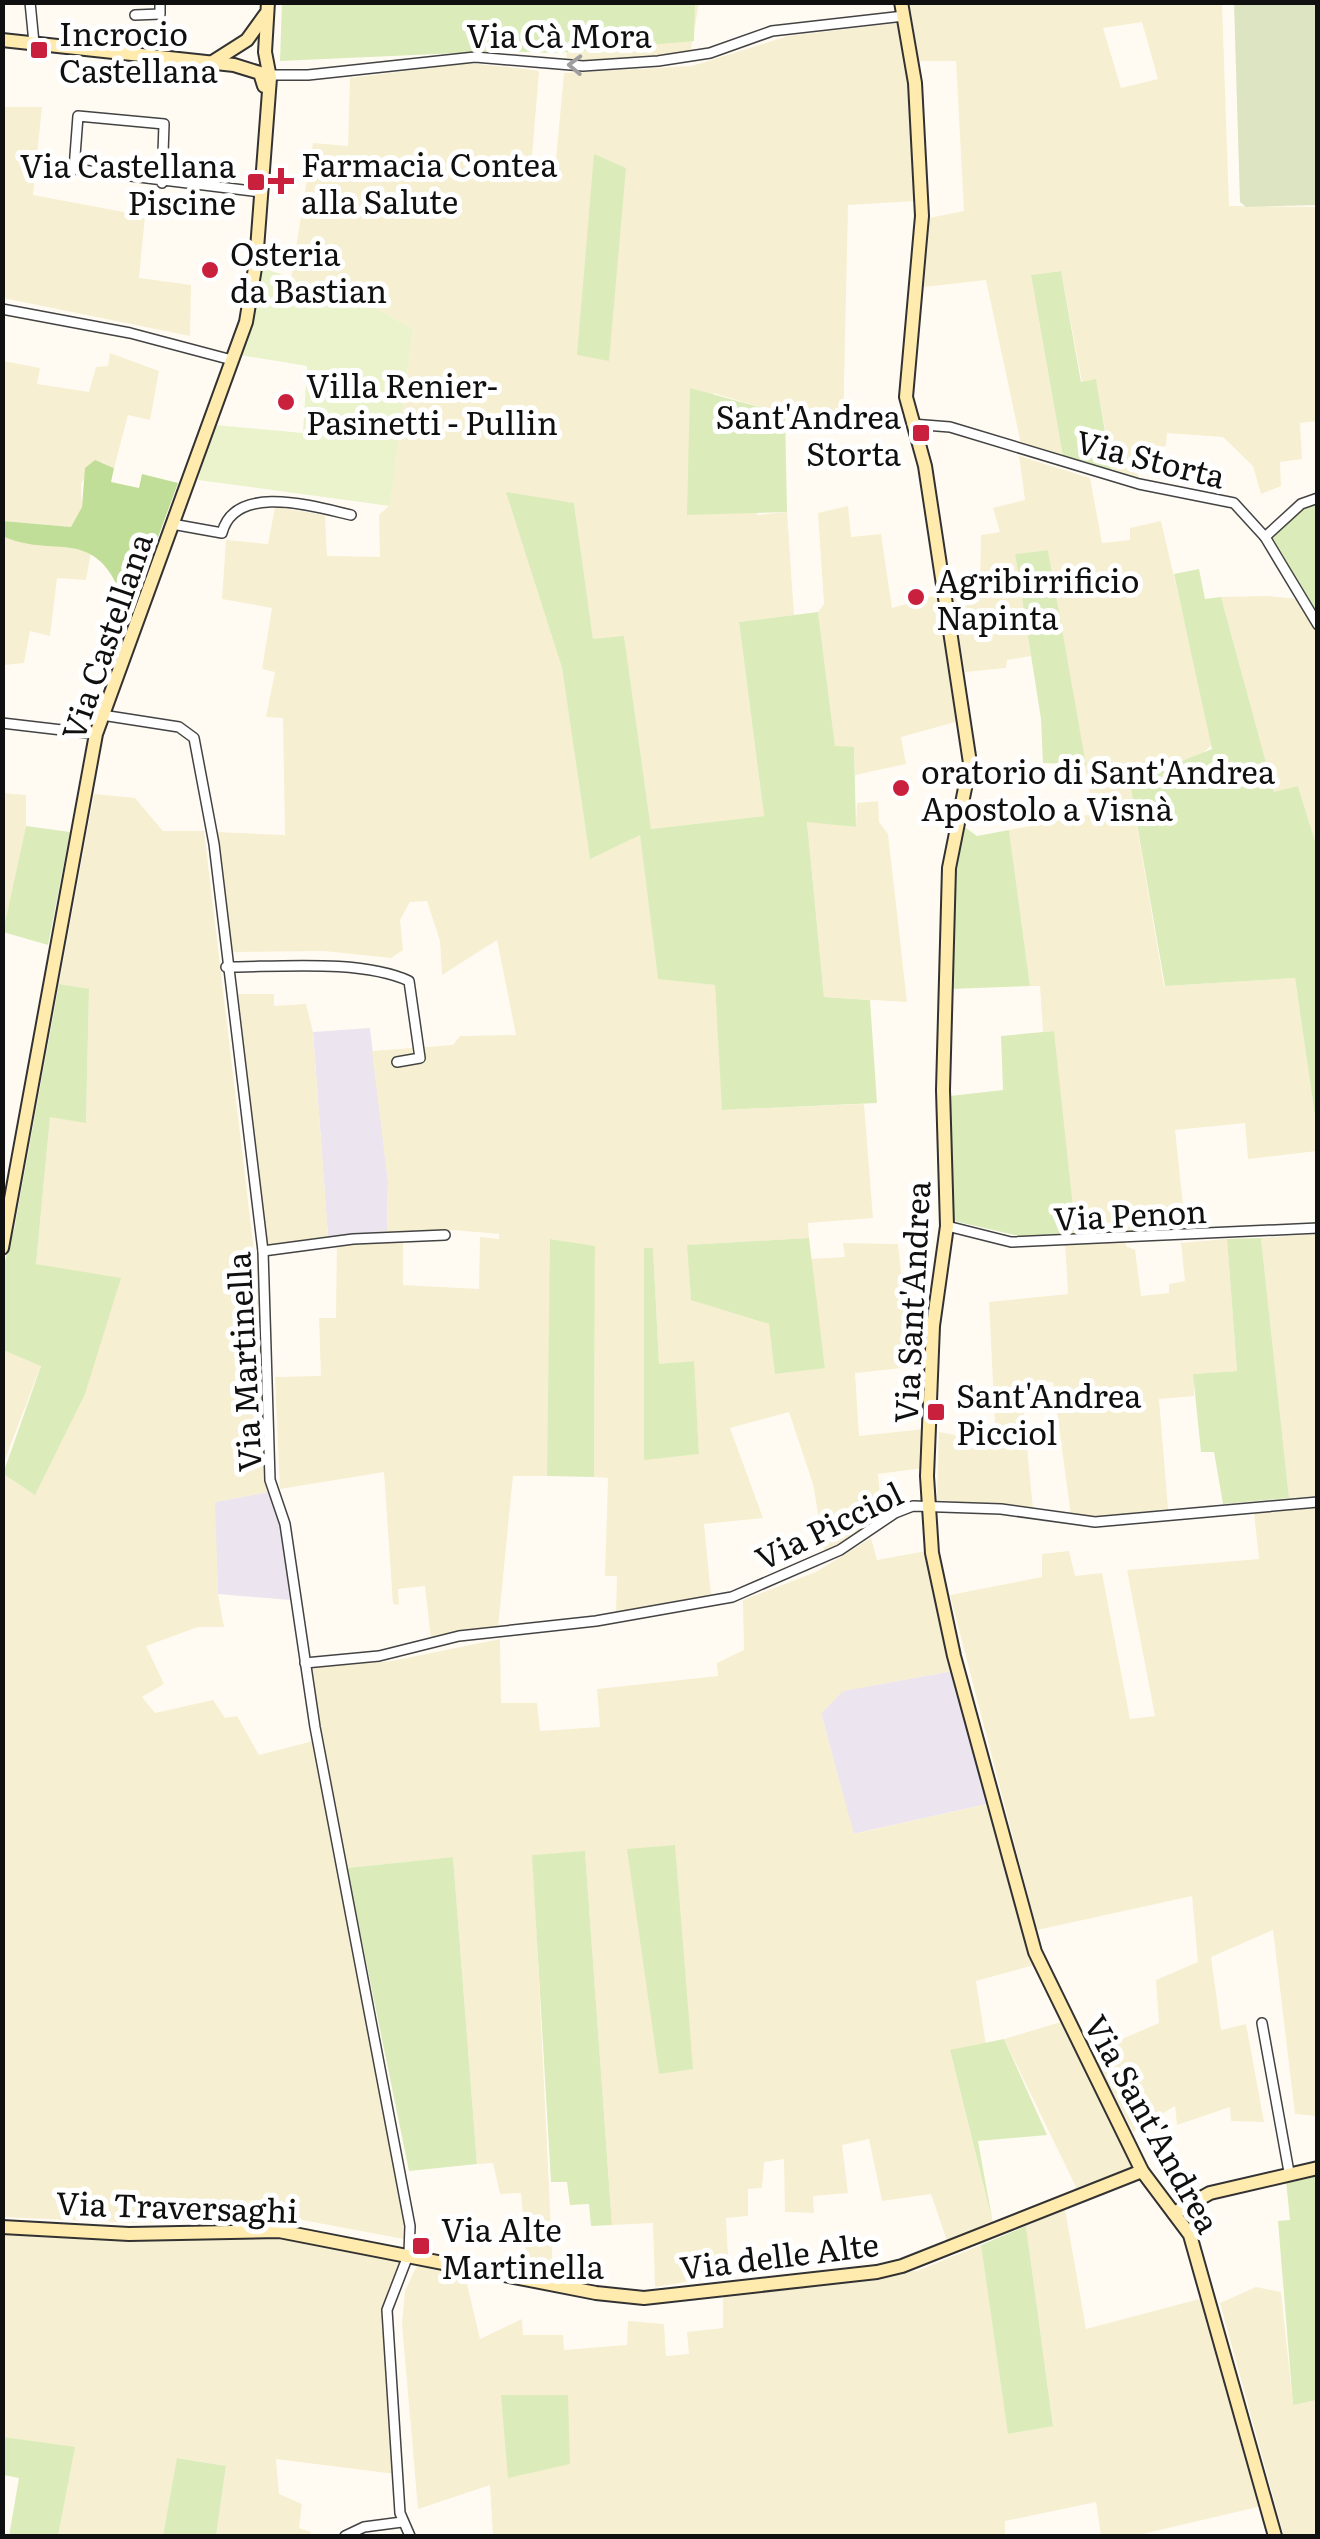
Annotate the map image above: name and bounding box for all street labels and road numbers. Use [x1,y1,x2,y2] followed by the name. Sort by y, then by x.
[466,10,652,58] street label: Via Cà Mora
[1071,415,1232,499] street label: Via Storta
[47,525,163,746] street label: Via Castellana
[880,1179,940,1425] street label: Via Sant'Andrea
[1052,1185,1208,1241] street label: Via Penon
[212,1250,272,1473] street label: Via Martinella
[746,1468,910,1580] street label: Via Picciol
[1074,2005,1234,2242] street label: Via Sant'Andrea
[55,2177,299,2233] street label: Via Traversaghi
[677,2218,881,2290] street label: Via delle Alte

